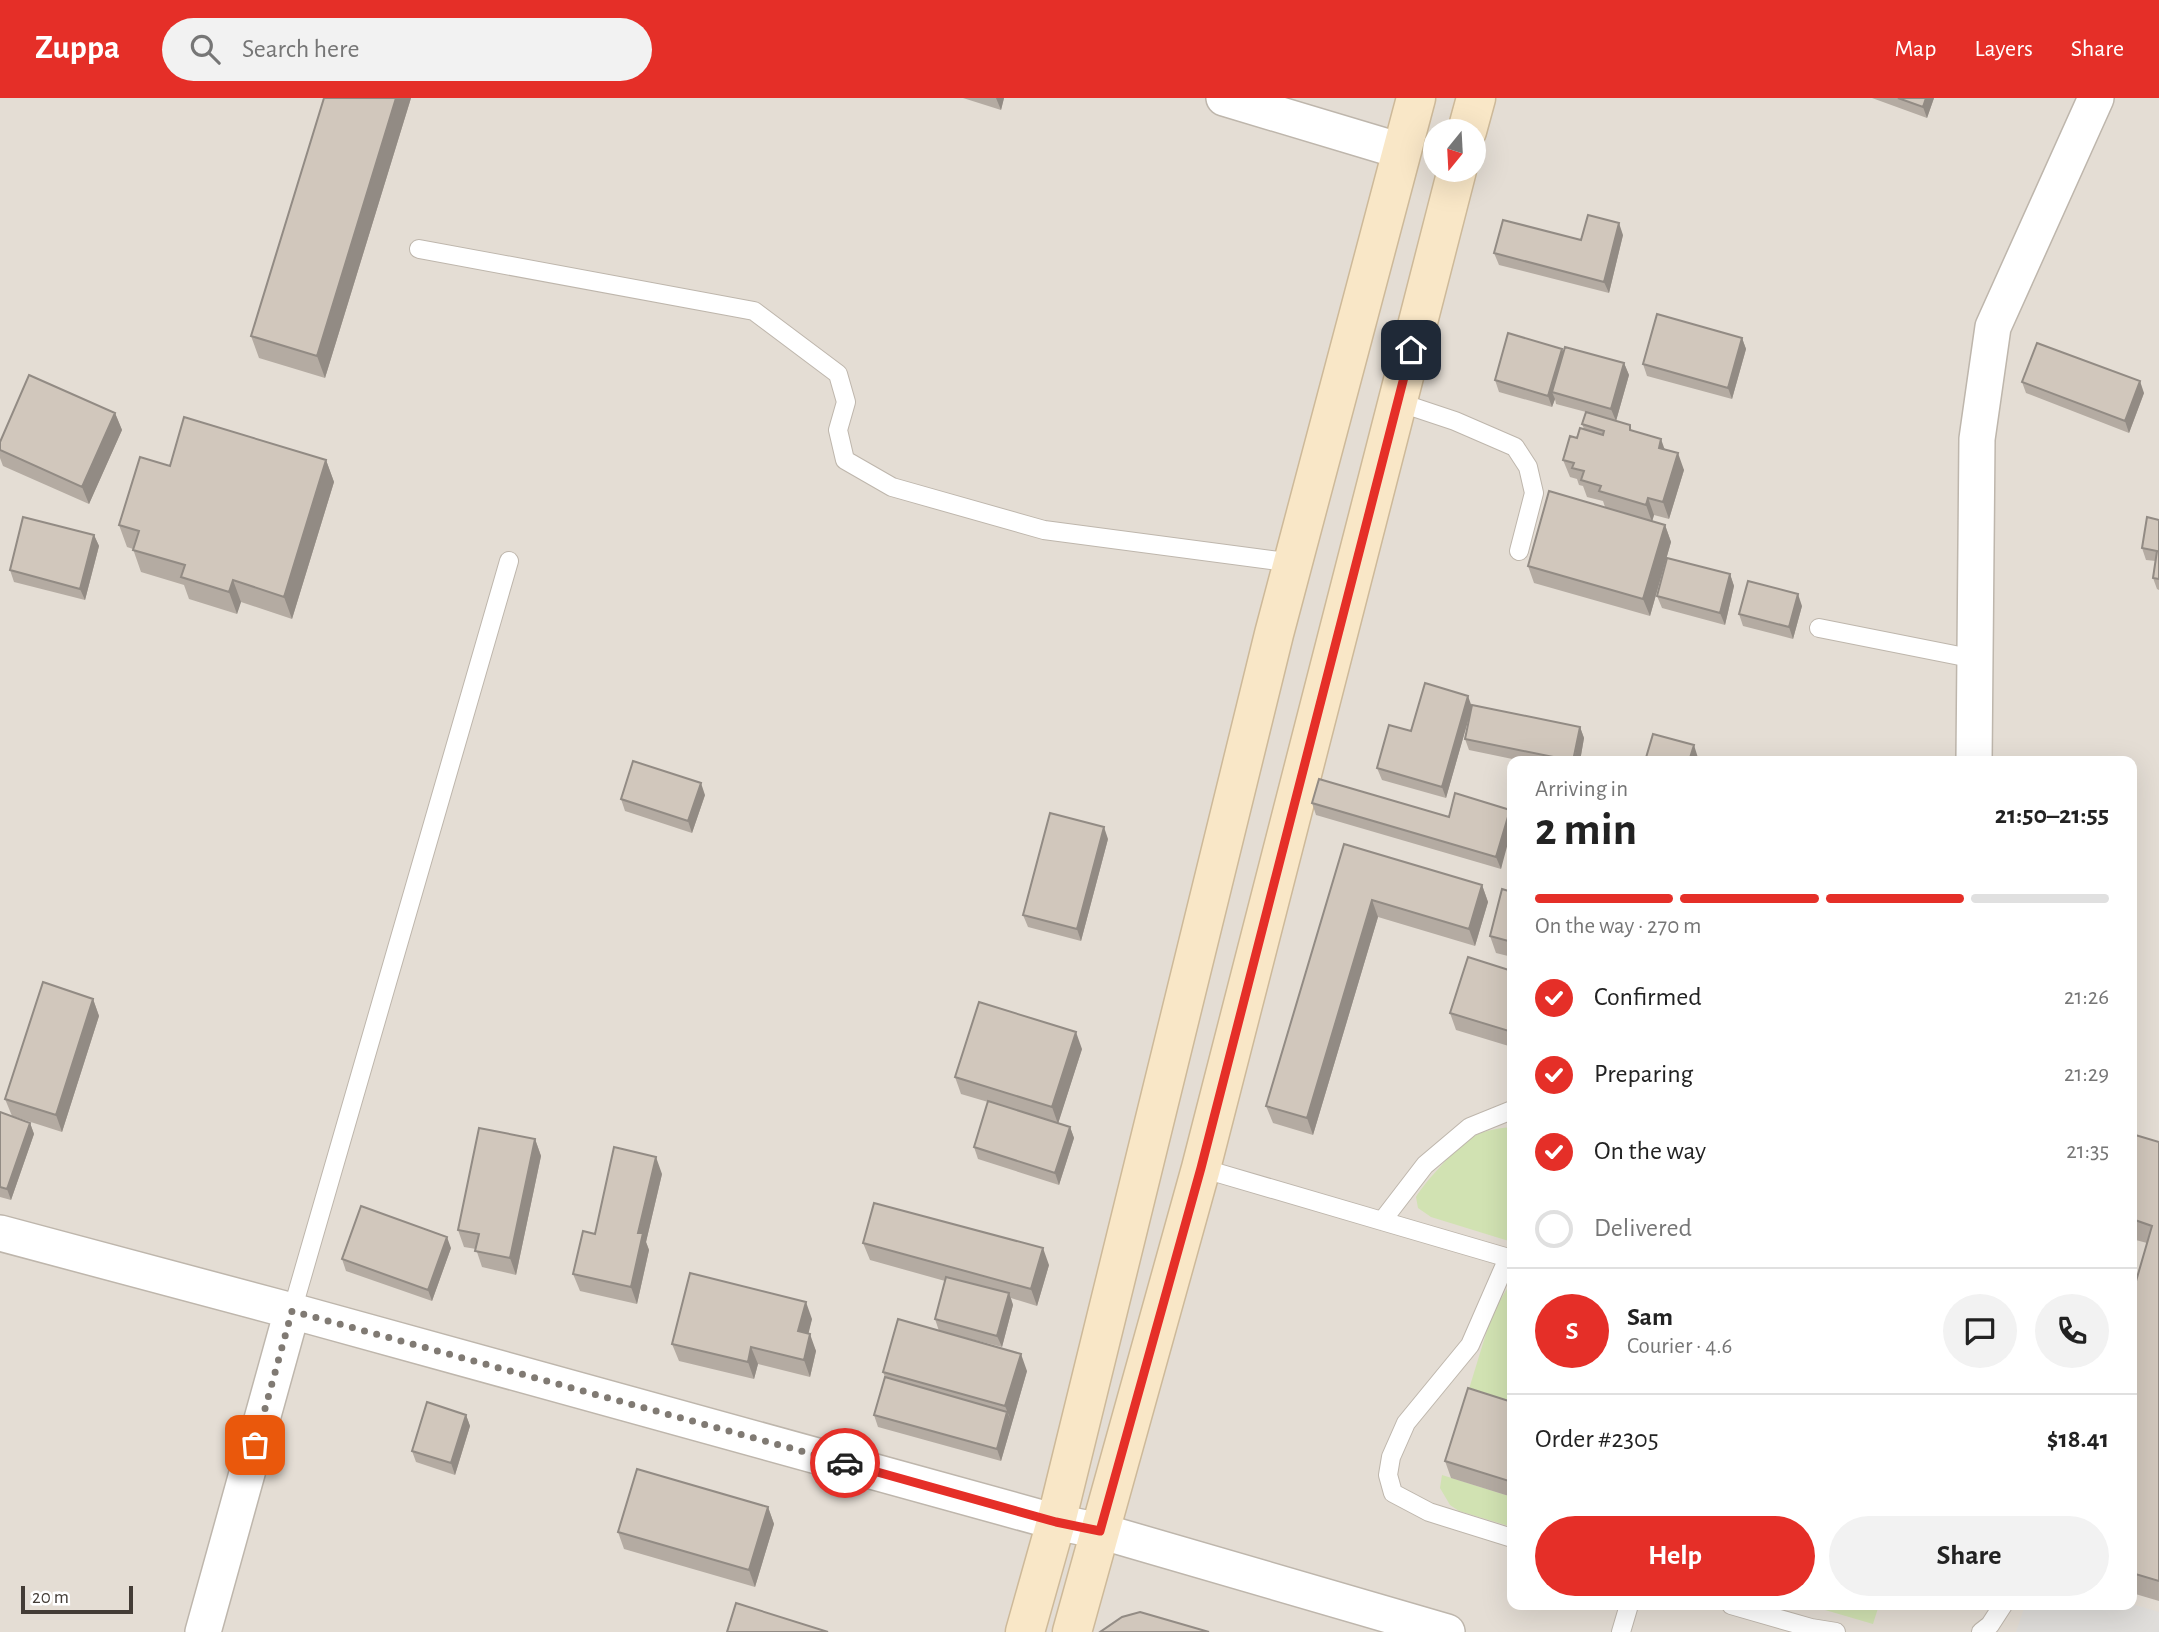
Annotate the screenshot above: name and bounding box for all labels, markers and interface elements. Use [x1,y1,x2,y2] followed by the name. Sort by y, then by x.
[162,18,652,81] search box
[186,30,224,68] icon: search
[35,32,120,65] text: Zuppa
[242,36,359,62] text: Search here
[1894,37,1936,61] text: Map
[1974,37,2033,61] text: Layers
[2071,37,2124,61] text: Share
[1423,119,1486,182] north arrow
[1423,119,1486,182] map controls
[1381,320,1441,380] pin
[1392,331,1430,369] icon: home
[1535,778,1628,801] text: Arriving in
[1995,802,2109,828] text: 21:50–21:55
[1535,807,1637,853] text: 2 min
[1535,915,1702,938] text: On the way · 270 m
[1535,979,1573,1017] icon: check
[1594,984,1702,1010] text: Confirmed
[2064,986,2109,1009] text: 21:26
[1535,1056,1573,1094] icon: check
[1594,1061,1693,1087] text: Preparing
[2064,1063,2109,1086] text: 21:29
[1535,1133,1573,1171] icon: check
[1594,1138,1706,1164] text: On the way
[2066,1140,2109,1163] text: 21:35
[1594,1215,1692,1241] text: Delivered
[1943,1294,2017,1368] button: chat
[2035,1294,2109,1368] button: phone
[1627,1304,1673,1330] text: Sam
[1566,1318,1578,1344] text: S
[1627,1335,1732,1358] text: Courier · 4.6
[225,1415,285,1475] pin
[236,1426,274,1464] icon: bag
[1535,1426,1659,1452] text: Order #2305
[2047,1426,2109,1452] text: $18.41
[810,1428,880,1498] courier
[826,1444,864,1482] icon: car
[1535,1516,1815,1596] button: Help
[1829,1516,2109,1596] button: Share
[21,1583,133,1615] scale bar
[32,1588,69,1607] text: 20 m

